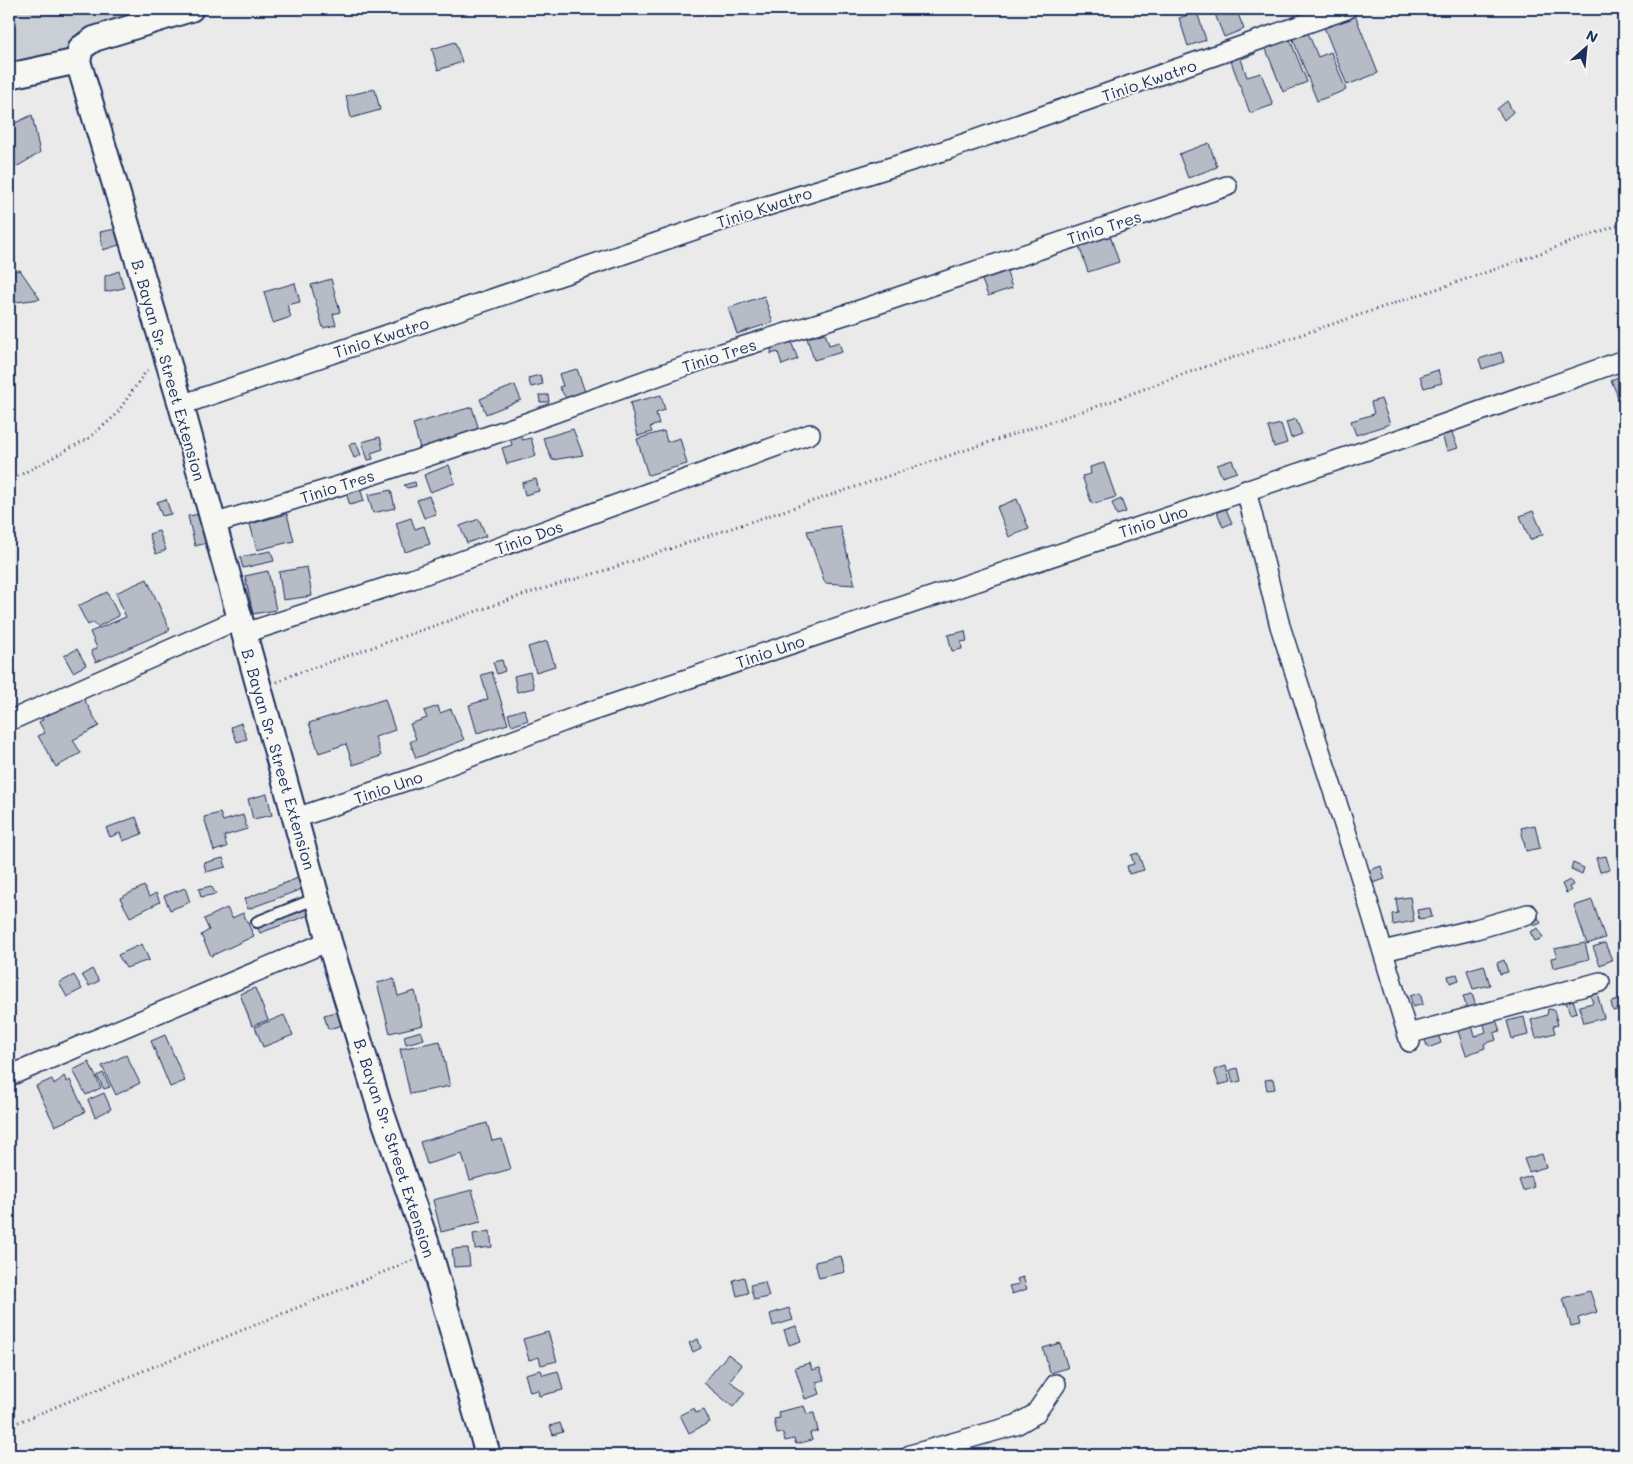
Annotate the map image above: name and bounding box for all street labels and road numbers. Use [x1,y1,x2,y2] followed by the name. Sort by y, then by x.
[1099,54,1199,106] street label: Tinio Kwatro
[714,182,814,232] street label: Tinio Kwatro
[1064,205,1144,249] street label: Tinio Tres
[127,257,211,483] street label: B. Bayan Sr. Street Extension
[331,312,431,362] street label: Tinio Kwatro
[679,333,759,377] street label: Tinio Tres
[297,464,377,508] street label: Tinio Tres
[1116,500,1190,542] street label: Tinio Uno
[492,515,566,559] street label: Tinio Dos
[733,629,807,673] street label: Tinio Uno
[237,646,321,872] street label: B. Bayan Sr. Street Extension
[351,765,425,809] street label: Tinio Uno
[350,1036,440,1260] street label: B. Bayan Sr. Street Extension

